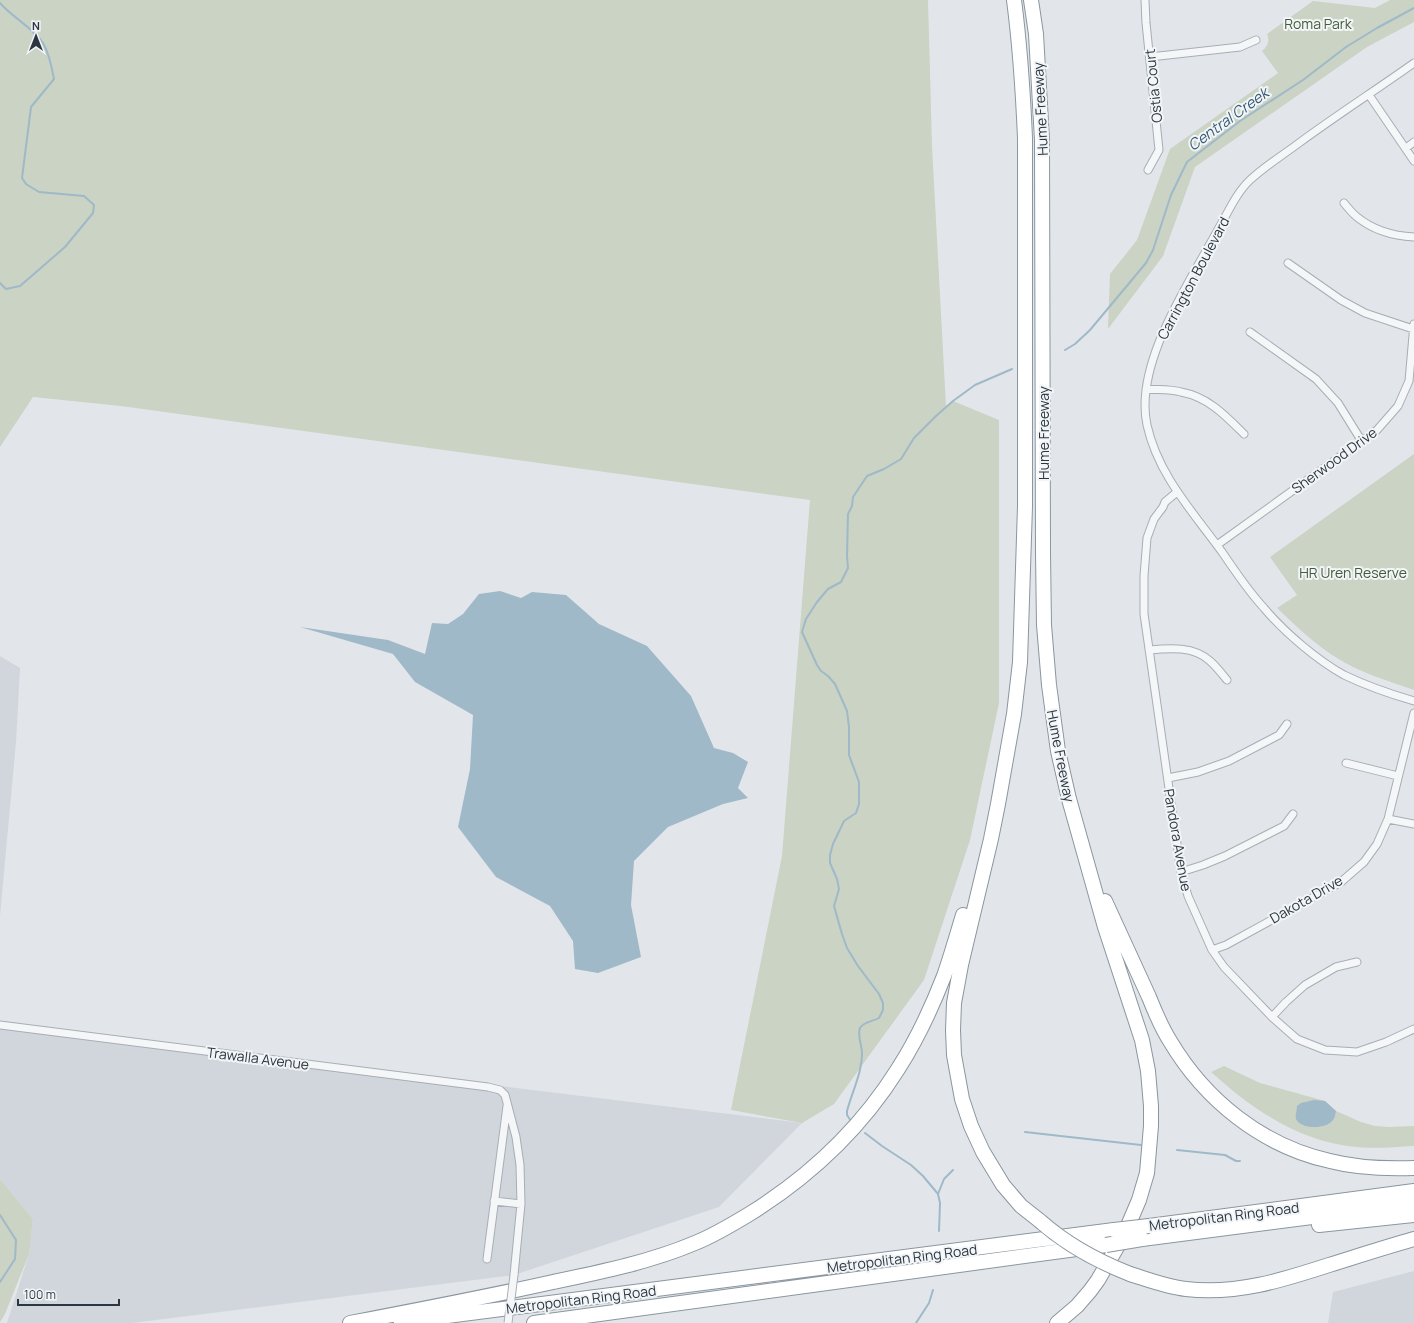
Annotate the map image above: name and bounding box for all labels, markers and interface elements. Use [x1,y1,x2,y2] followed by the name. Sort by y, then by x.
[1284,14,1353,33] park label: Roma Park
[16,16,56,56] north arrow
[32,18,40,33] text: N
[1140,48,1166,124] street label: Ostia Court
[1028,61,1052,156] street label: Hume Freeway
[1183,81,1275,155] water label: Central Creek
[1153,213,1233,343] street label: Carrington Boulevard
[1034,385,1053,480] street label: Hume Freeway
[1288,423,1380,497] street label: Sherwood Drive
[1299,563,1407,582] park label: HR Uren Reserve
[1043,708,1079,804] street label: Hume Freeway
[1160,787,1196,893] street label: Pandora Avenue
[1266,870,1346,928] street label: Dakota Drive
[206,1042,310,1074] street label: Trawalla Avenue
[1148,1197,1300,1235] street label: Metropolitan Ring Road
[826,1239,978,1277] street label: Metropolitan Ring Road
[505,1280,657,1318] street label: Metropolitan Ring Road
[18,1281,119,1307] scale bar
[24,1286,56,1303] text: 100 m

